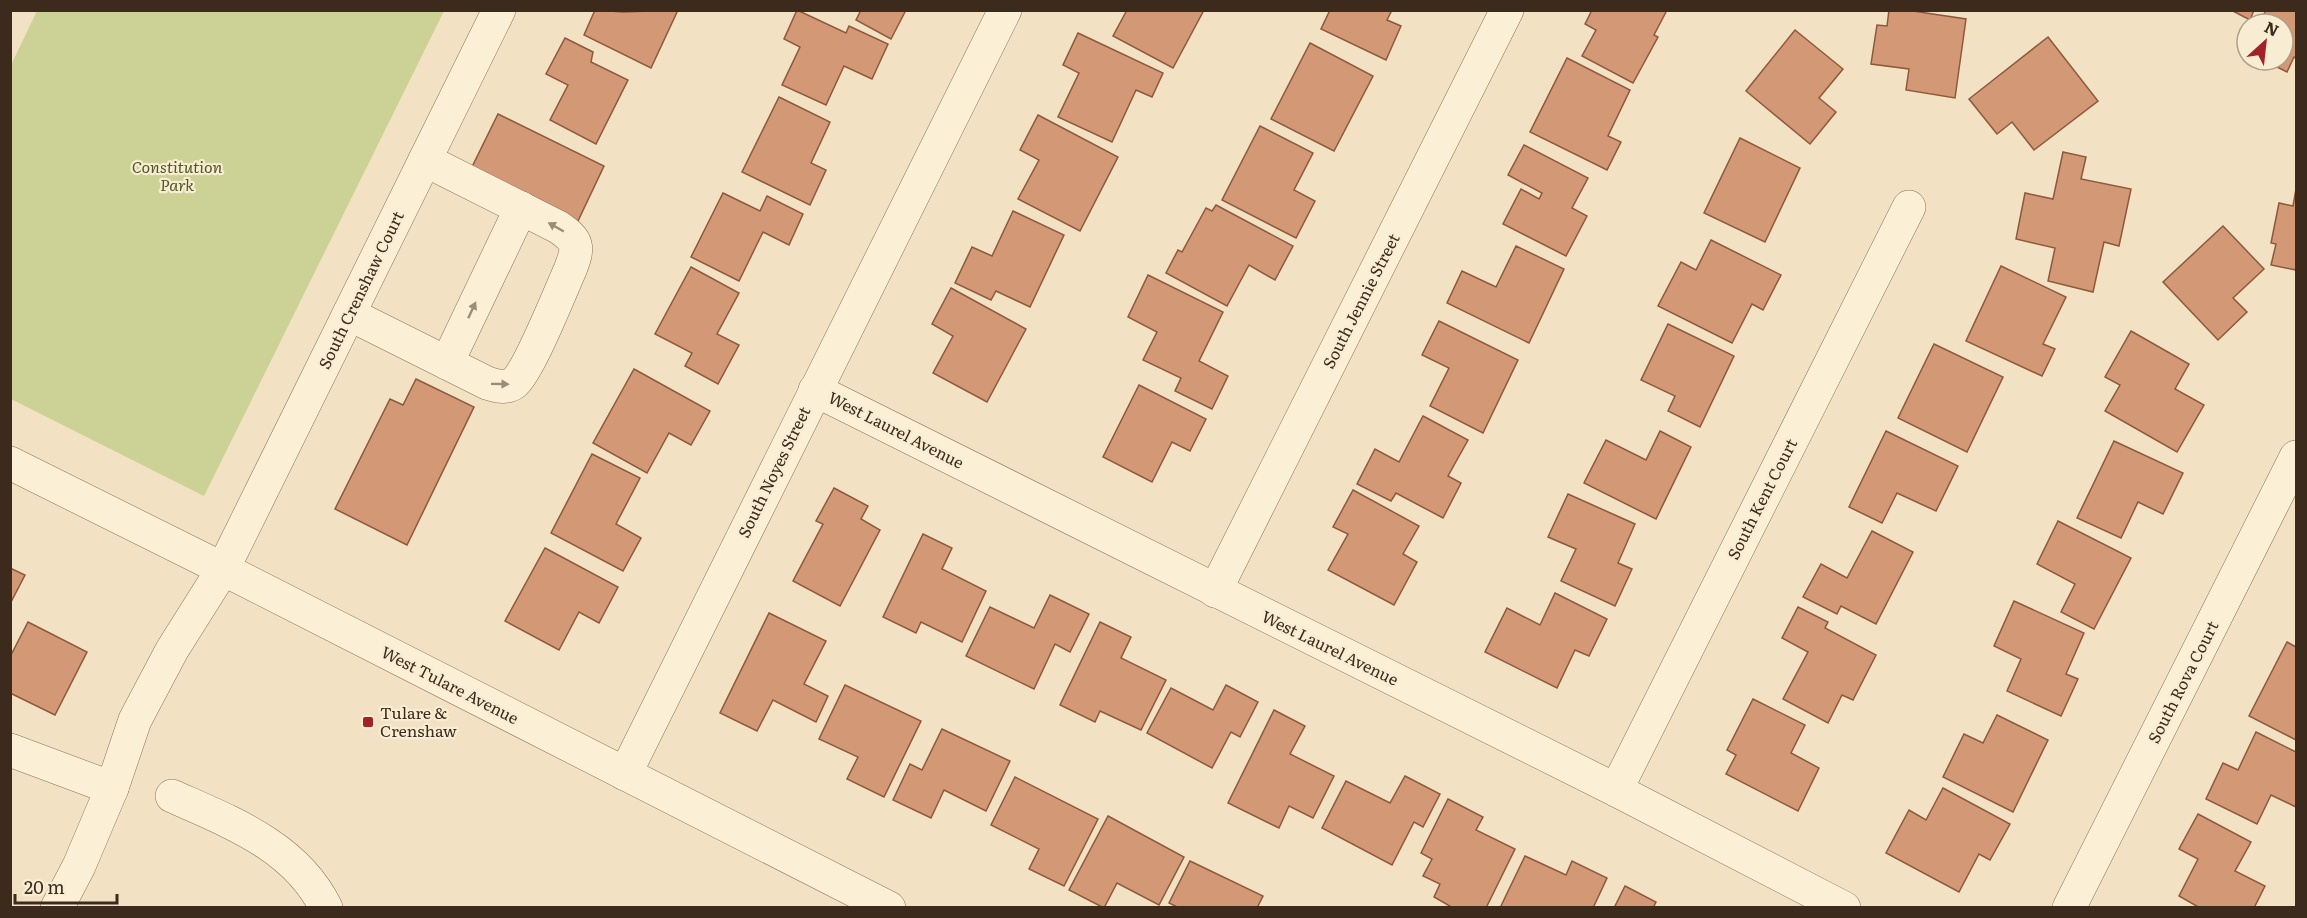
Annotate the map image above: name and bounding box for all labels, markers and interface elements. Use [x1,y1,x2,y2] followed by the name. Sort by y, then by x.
[2235,12,2295,72] north arrow
[2261,14,2284,41] text: N
[132,154,223,196] park label: Constitution Park
[311,206,409,373] street label: South Crenshaw Court
[548,221,564,232] one-way arrow
[1316,228,1405,372] street label: South Jennie Street
[468,302,477,319] one-way arrow
[491,380,510,389] one-way arrow
[824,384,969,474] street label: West Laurel Avenue
[731,401,816,541] street label: South Noyes Street
[1720,433,1802,563] street label: South Kent Court
[1258,604,1403,691] street label: West Laurel Avenue
[2141,616,2224,747] street label: South Rova Court
[378,639,523,729] street label: West Tulare Avenue
[380,700,457,742] place label: Tulare & Crenshaw
[361,715,375,729] marker: Tulare & Crenshaw
[15,867,117,905] scale bar
[24,873,65,900] text: 20 m

